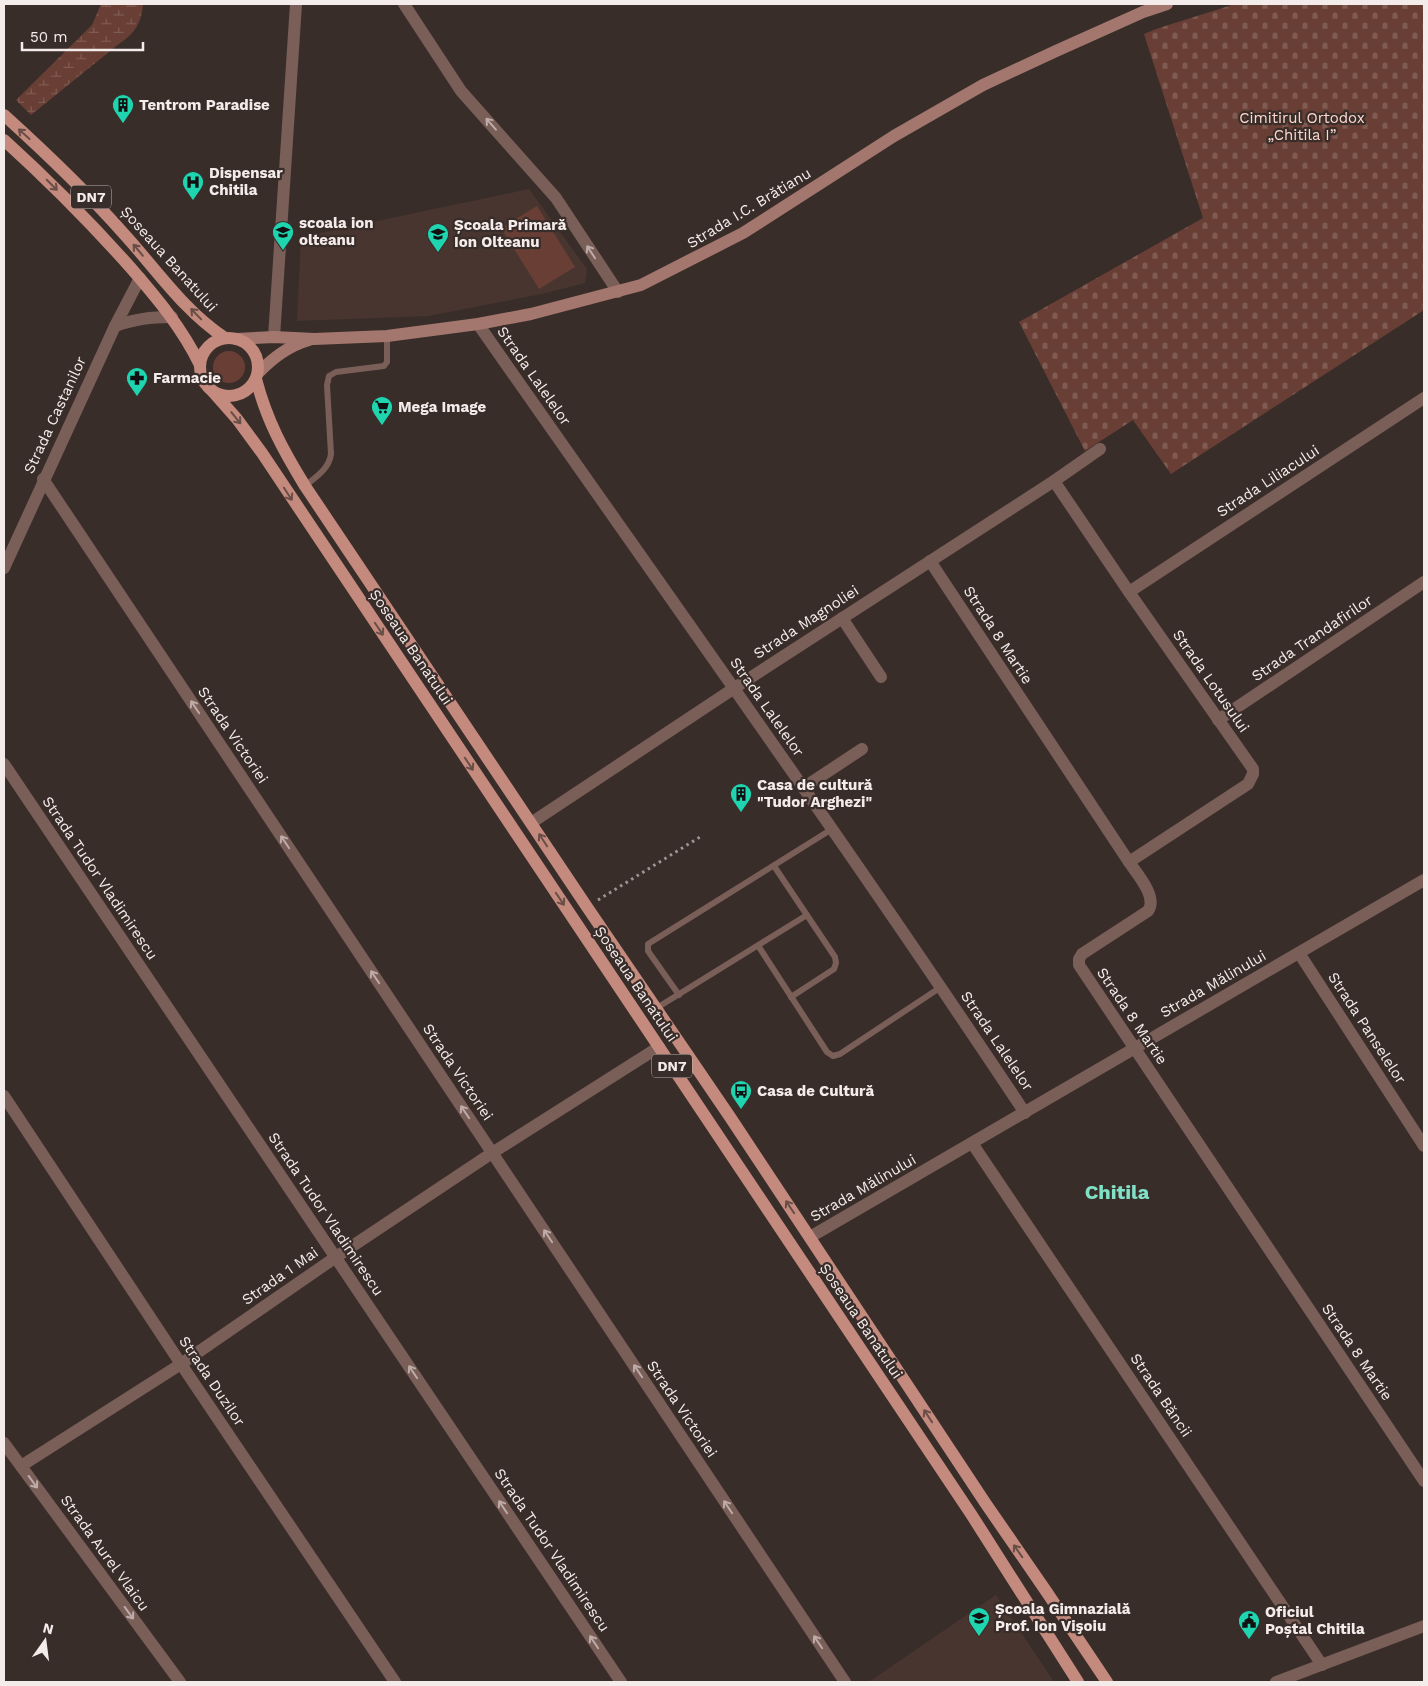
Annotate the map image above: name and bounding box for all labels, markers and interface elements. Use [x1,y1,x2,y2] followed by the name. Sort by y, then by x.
[22,20,144,52] scale bar
[30,28,67,46] text: 50 m
[111,93,135,124] building icon: Tentrom Paradise
[139,96,270,114] place label: Tentrom Paradise
[1239,109,1365,144] park label: Cimitirul Ortodox „Chitila I”
[485,118,497,131] one-way arrow
[18,128,31,140] one-way arrow
[209,164,283,199] place label: Dispensar Chitila
[684,164,814,252] street label: Strada I.C. Brătianu
[181,170,205,201] hospital icon: Dispensar Chitila
[46,179,59,191] one-way arrow
[71,186,111,208] road number: DN7
[117,203,221,315] street label: Șoseaua Banatului
[299,214,374,249] place label: scoala ion olteanu
[454,216,567,251] place label: Școala Primară Ion Olteanu
[271,220,295,251] school or university icon: scoala ion olteanu
[426,222,450,253] school or university icon: Școala Primară Ion Olteanu
[132,244,143,257] one-way arrow
[586,245,596,259] one-way arrow
[190,308,202,321] one-way arrow
[493,323,575,429] street label: Strada Lalelelor
[20,353,90,477] street label: Strada Castanilor
[125,366,149,397] pharmacy icon: Farmacie
[153,369,221,387] place label: Farmacie
[370,395,394,426] supermarket icon: Mega Image
[398,398,487,416] place label: Mega Image
[230,411,241,424] one-way arrow
[1213,441,1323,521] street label: Strada Liliacului
[283,487,293,501] one-way arrow
[750,581,862,663] street label: Strada Magnoliei
[960,583,1036,687] street label: Strada 8 Martie
[366,586,456,708] street label: Șoseaua Banatului
[1248,591,1376,685] street label: Strada Trandafirilor
[374,622,384,636] one-way arrow
[1169,626,1253,736] street label: Strada Lotusului
[726,654,808,760] street label: Strada Lalelelor
[194,683,272,787] street label: Strada Victoriei
[190,700,200,714] one-way arrow
[464,757,474,771] one-way arrow
[757,776,873,811] place label: Casa de cultură "Tudor Arghezi"
[729,782,753,813] building icon: Casa de cultură "Tudor Arghezi"
[39,793,161,963] street label: Strada Tudor Vladimirescu
[537,834,547,848] one-way arrow
[280,835,290,849] one-way arrow
[554,892,565,906] one-way arrow
[591,923,681,1045] street label: Șoseaua Banatului
[1157,946,1269,1022] street label: Strada Mălinului
[1093,964,1171,1068] street label: Strada 8 Martie
[1324,969,1410,1087] street label: Strada Panselelor
[370,970,380,984] one-way arrow
[957,988,1037,1094] street label: Strada Lalelelor
[419,1020,497,1124] street label: Strada Victoriei
[652,1054,692,1078] road number: DN7
[729,1079,753,1110] bus stop icon: Casa de Cultură
[757,1082,874,1100] place label: Casa de Cultură
[460,1106,470,1120] one-way arrow
[265,1129,387,1299] street label: Strada Tudor Vladimirescu
[807,1150,919,1226] street label: Strada Mălinului
[1085,1180,1150,1204] district label: Chitila
[785,1201,795,1215] one-way arrow
[543,1229,553,1243] one-way arrow
[238,1243,322,1309] street label: Strada 1 Mai
[816,1260,906,1382] street label: Șoseaua Banatului
[1318,1300,1396,1404] street label: Strada 8 Martie
[175,1333,249,1429] street label: Strada Duzilor
[1126,1350,1196,1440] street label: Strada Băncii
[643,1357,721,1461] street label: Strada Victoriei
[407,1365,418,1379] one-way arrow
[633,1365,643,1379] one-way arrow
[922,1409,933,1423] one-way arrow
[491,1465,613,1635] street label: Strada Tudor Vladimirescu
[28,1475,38,1489] one-way arrow
[57,1491,153,1615] street label: Strada Aurel Vlaicu
[498,1500,508,1514] one-way arrow
[723,1500,733,1514] one-way arrow
[1013,1544,1023,1558] one-way arrow
[995,1600,1131,1635] place label: Școala Gimnazială Prof. Ion Vişoiu
[1265,1603,1365,1638] place label: Oficiul Poștal Chitila
[124,1606,134,1620] one-way arrow
[967,1606,991,1637] school or university icon: Școala Gimnazială Prof. Ion Vişoiu
[1237,1609,1261,1640] public building icon: Oficiul Poștal Chitila
[20,1616,70,1666] north arrow
[41,1619,55,1637] text: N
[589,1635,599,1649] one-way arrow
[813,1635,823,1649] one-way arrow

